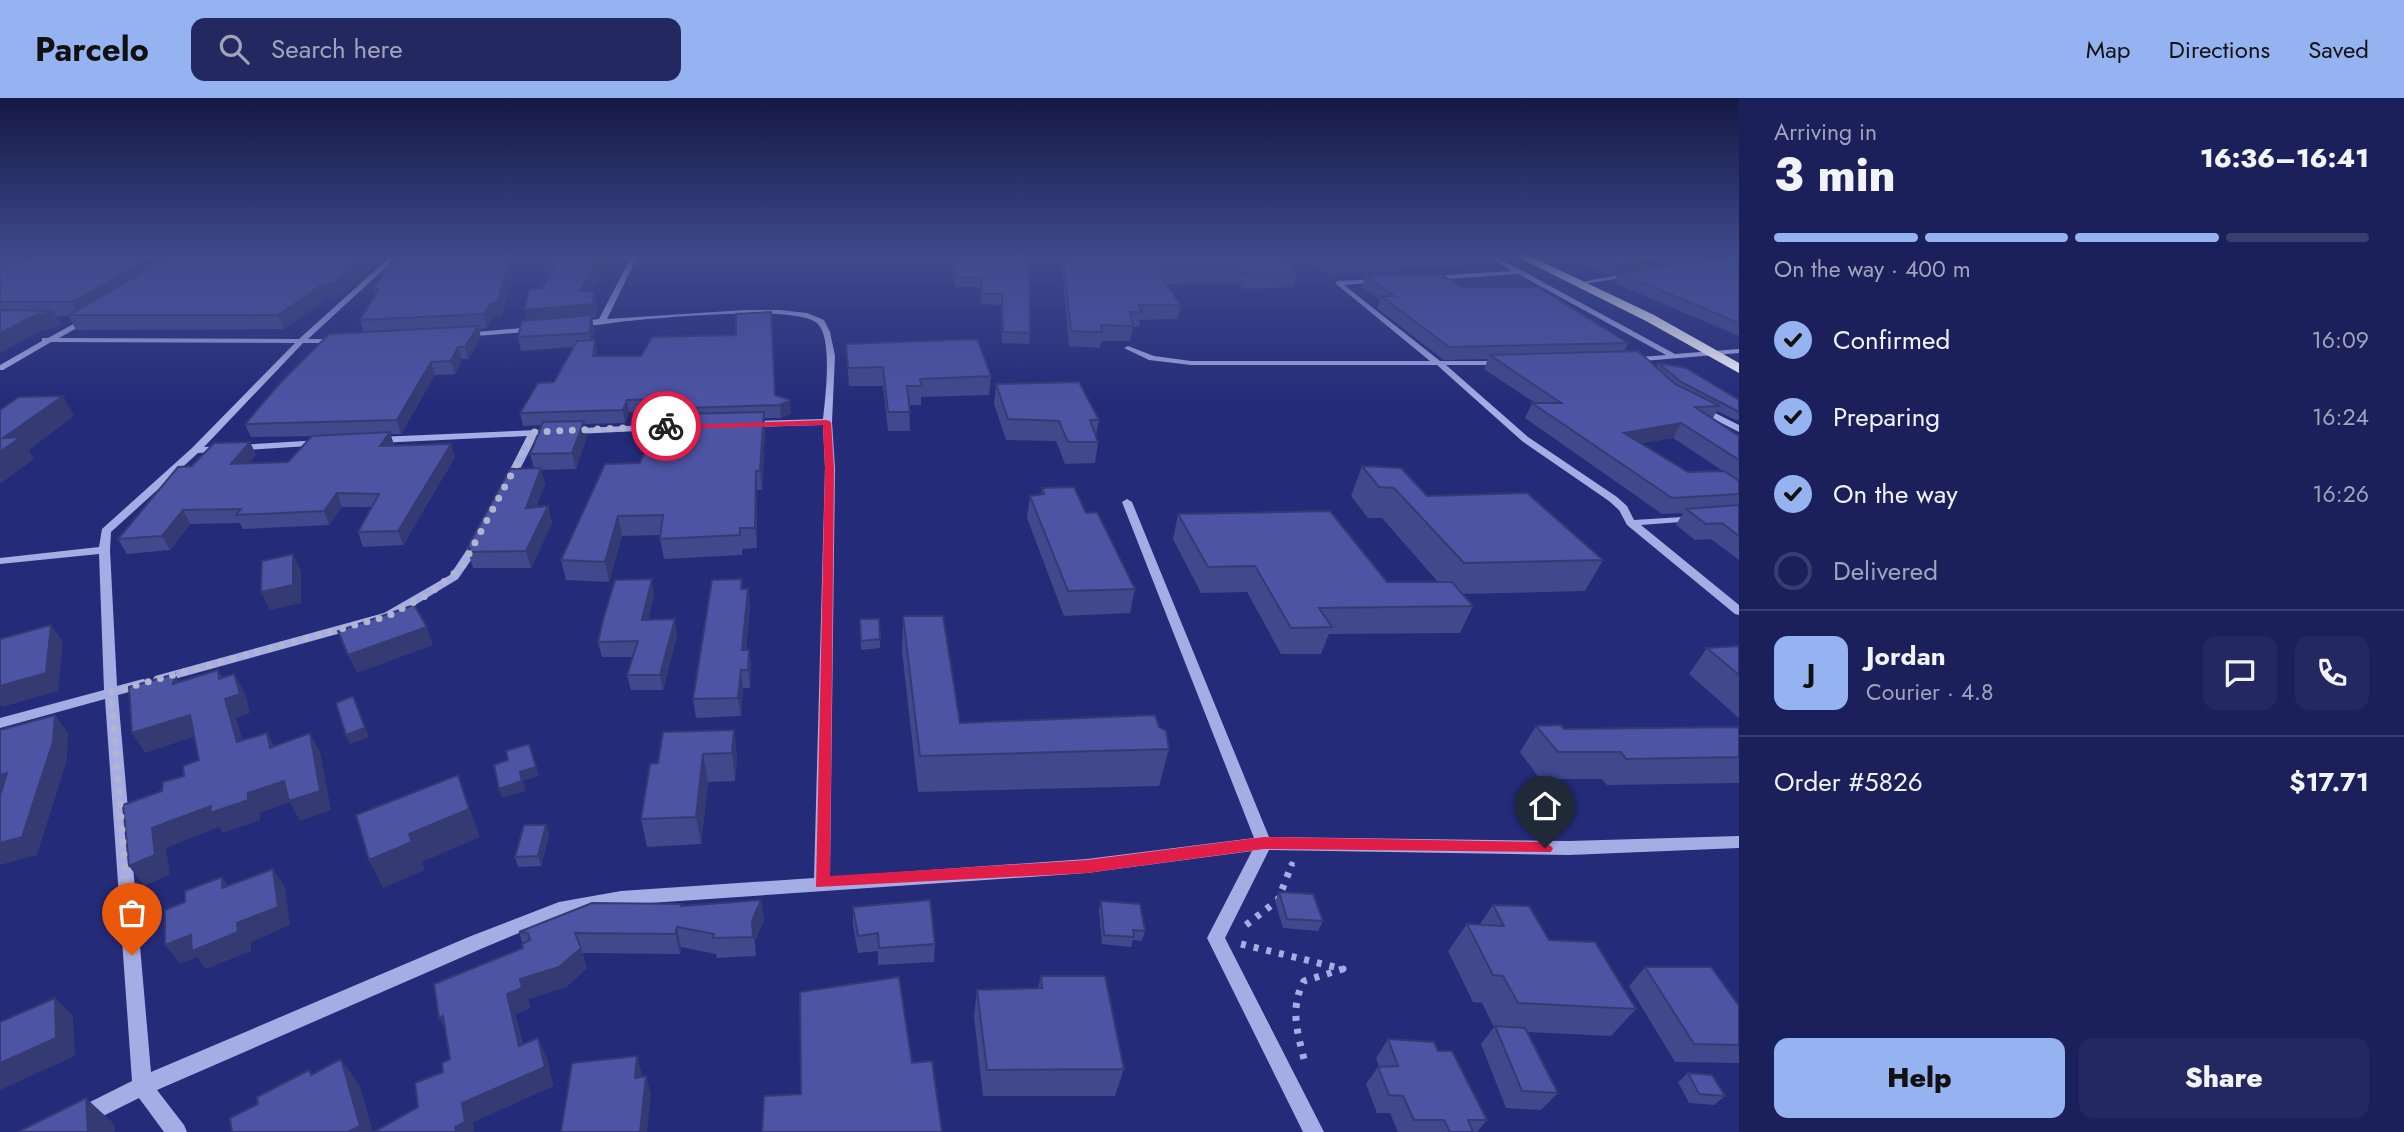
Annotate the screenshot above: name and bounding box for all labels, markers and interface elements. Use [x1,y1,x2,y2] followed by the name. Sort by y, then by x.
[191,18,681,81] search box
[35,26,149,73] text: Parcelo
[215,30,253,68] icon: search
[271,30,403,68] text: Search here
[2086,32,2131,67] text: Map
[2169,32,2270,67] text: Directions
[2308,32,2369,67] text: Saved
[1774,115,1877,149] text: Arriving in
[2200,139,2369,177] text: 16:36–16:41
[1774,142,1896,208] text: 3 min
[1774,252,1971,286] text: On the way · 400 m
[1774,321,1812,359] icon: check
[1833,321,1950,359] text: Confirmed
[2311,323,2369,357] text: 16:09
[631,391,701,461] courier
[1774,398,1812,436] icon: check
[1833,398,1940,436] text: Preparing
[2312,400,2369,434] text: 16:24
[647,407,685,445] icon: bike
[1774,475,1812,513] icon: check
[1833,475,1958,513] text: On the way
[2312,477,2369,511] text: 16:26
[1833,552,1938,590] text: Delivered
[2203,636,2277,710] button: chat
[2295,636,2369,710] button: phone
[1866,637,1946,675] text: Jordan
[1807,654,1815,692] text: J
[1866,675,1994,709] text: Courier · 4.8
[1774,763,1923,801] text: Order #5826
[2289,763,2369,801] text: $17.71
[1515,776,1575,848] pin
[1526,787,1564,825] icon: home
[102,883,162,955] pin
[113,894,151,932] icon: bag
[1774,1038,2065,1118] button: Help
[2079,1038,2369,1118] button: Share

